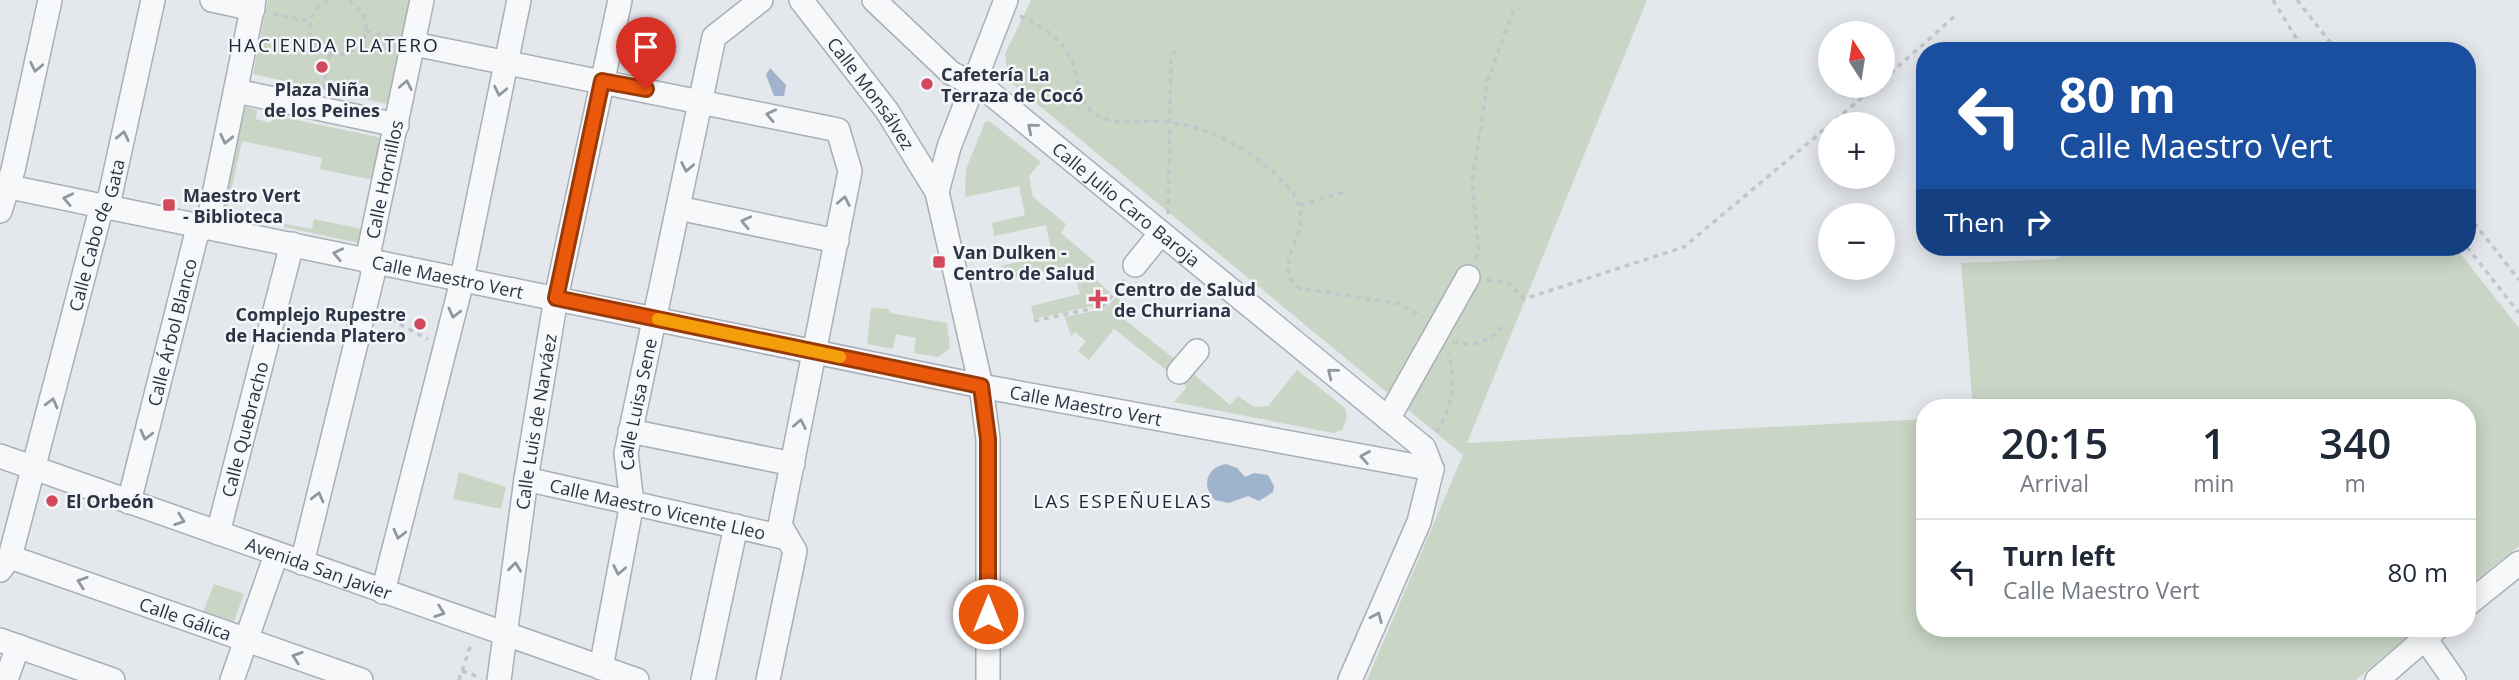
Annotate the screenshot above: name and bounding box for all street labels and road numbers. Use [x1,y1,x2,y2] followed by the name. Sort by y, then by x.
[822,32,920,154] street label: Calle Monsálvez
[360,118,408,241] street label: Calle Hornillos
[1047,137,1205,272] street label: Calle Julio Caro Baroja
[63,157,130,314] street label: Calle Cabo de Gata
[370,250,526,304] street label: Calle Maestro Vert
[142,256,202,409] street label: Calle Árbol Blanco
[510,332,562,511] street label: Calle Luis de Narváez
[614,336,662,472] street label: Calle Luisa Sene
[216,359,273,500] street label: Calle Quebracho
[1008,380,1164,431] street label: Calle Maestro Vert
[547,473,768,545] street label: Calle Maestro Vicente Lleo
[243,531,396,605] street label: Avenida San Javier
[136,591,235,646] street label: Calle Gálica

